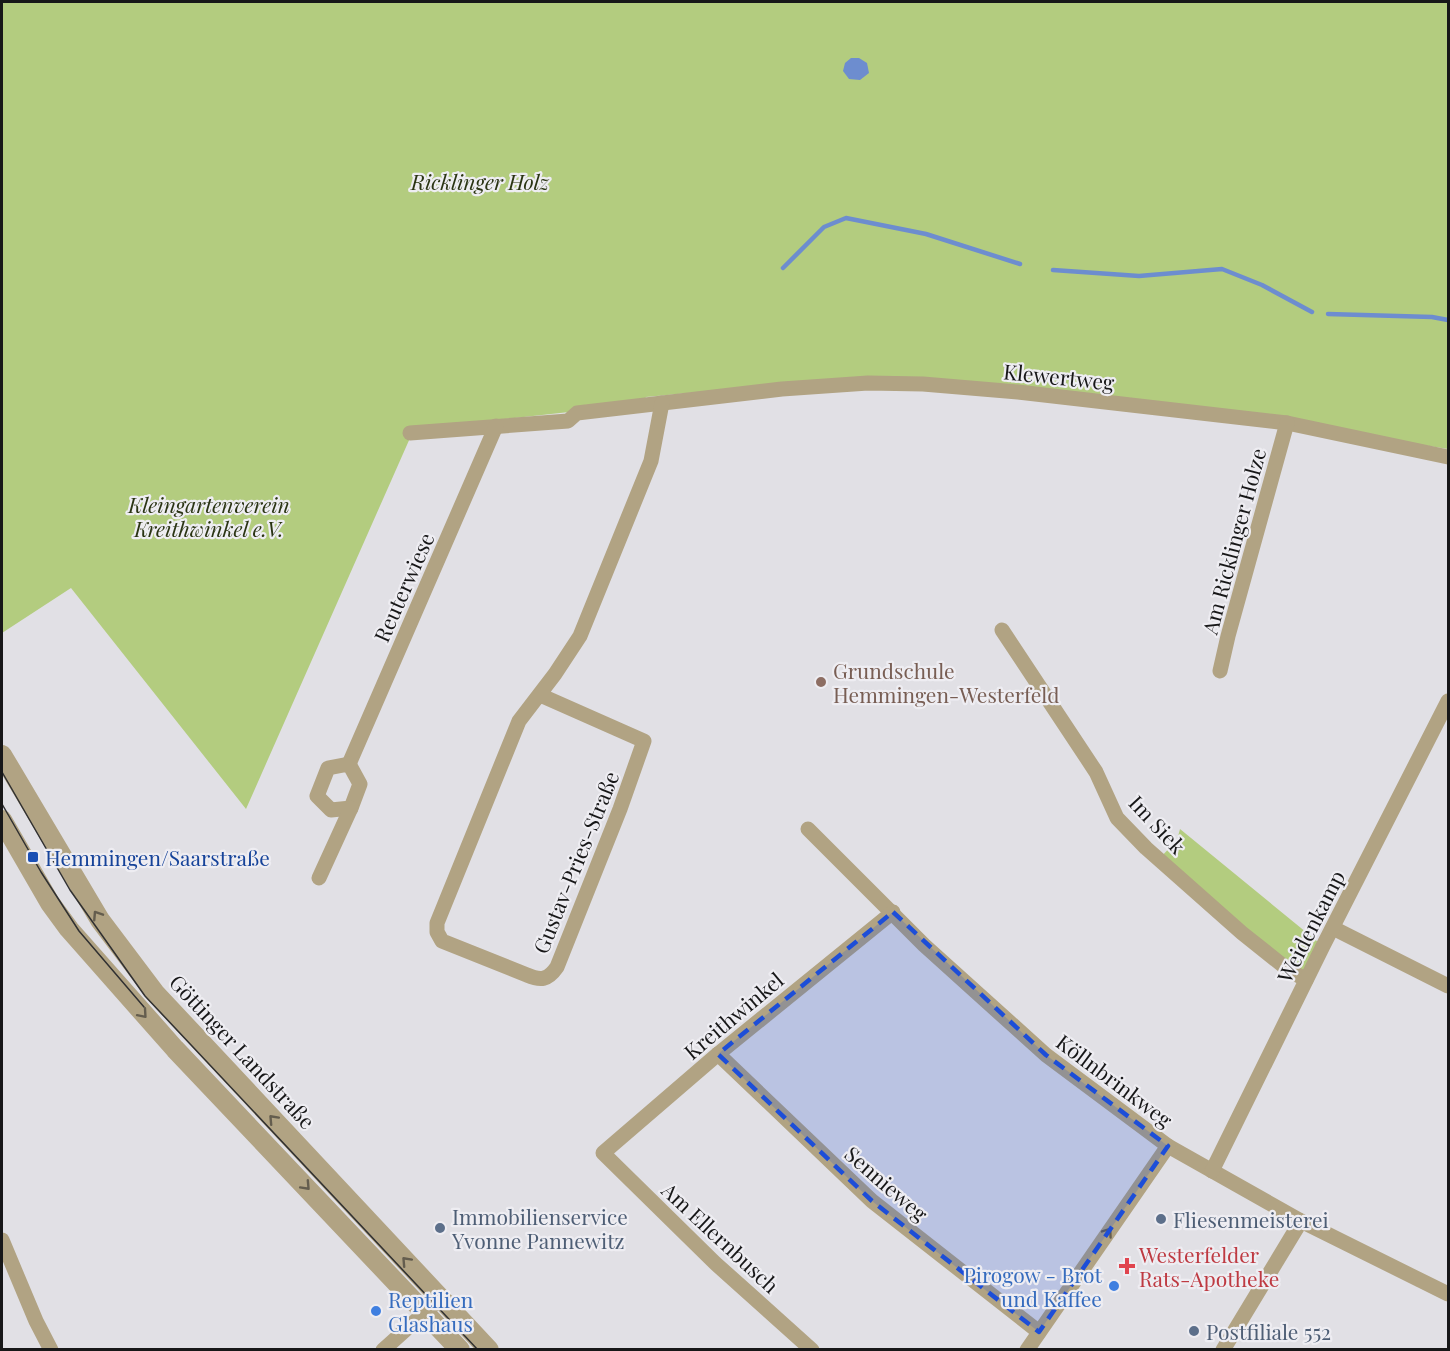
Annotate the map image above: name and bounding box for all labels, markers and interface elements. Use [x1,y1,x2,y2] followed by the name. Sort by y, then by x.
[410,167,550,195] park label: Ricklinger Holz
[1002,356,1116,396] street label: Klewertweg
[1194,445,1271,638] street label: Am Ricklinger Holze
[127,490,290,542] park label: Kleingartenverein Kreithwinkel e.V.
[366,528,440,646] street label: Reuterwiese
[833,656,1059,708] place label: Grundschule Hemmingen-Westerfeld
[814,675,828,689] marker: Grundschule Hemmingen-Westerfeld
[526,767,624,957] street label: Gustav-Pries-Straße
[1124,789,1193,860] street label: Im Siek
[45,843,270,871] place label: Hemmingen/Saarstraße
[26,850,40,864] marker: Hemmingen/Saarstraße
[1269,865,1350,988] street label: Weidenkamp
[92,911,104,921] one-way arrow
[677,965,789,1065] street label: Kreithwinkel
[164,968,322,1134] street label: Göttinger Landstraße
[136,1007,147,1017] one-way arrow
[1051,1027,1179,1133] street label: Köllnbrinkweg
[269,1115,280,1126] one-way arrow
[840,1139,934,1227] street label: Sennieweg
[656,1175,786,1299] street label: Am Ellernbusch
[298,1179,309,1190] one-way arrow
[451,1202,628,1254] place label: Immobilienservice Yvonne Pannewitz
[1173,1205,1329,1233] place label: Fliesenmeisterei
[1154,1212,1168,1226] marker: Fliesenmeisterei
[433,1221,447,1235] marker: Immobilienservice Yvonne Pannewitz
[1101,1228,1112,1239] one-way arrow
[1138,1240,1279,1292] place label: Westerfelder Rats-Apotheke
[402,1257,413,1268] one-way arrow
[1120,1259,1134,1273] marker: Westerfelder Rats-Apotheke
[963,1260,1103,1312] place label: Pirogow - Brot und Kaffee
[1107,1279,1121,1293] marker: Pirogow - Brot und Kaffee
[388,1285,474,1337] place label: Reptilien Glashaus
[369,1304,383,1318] marker: Reptilien Glashaus
[1206,1317,1331,1345] place label: Postfiliale 552
[1187,1324,1201,1338] marker: Postfiliale 552

